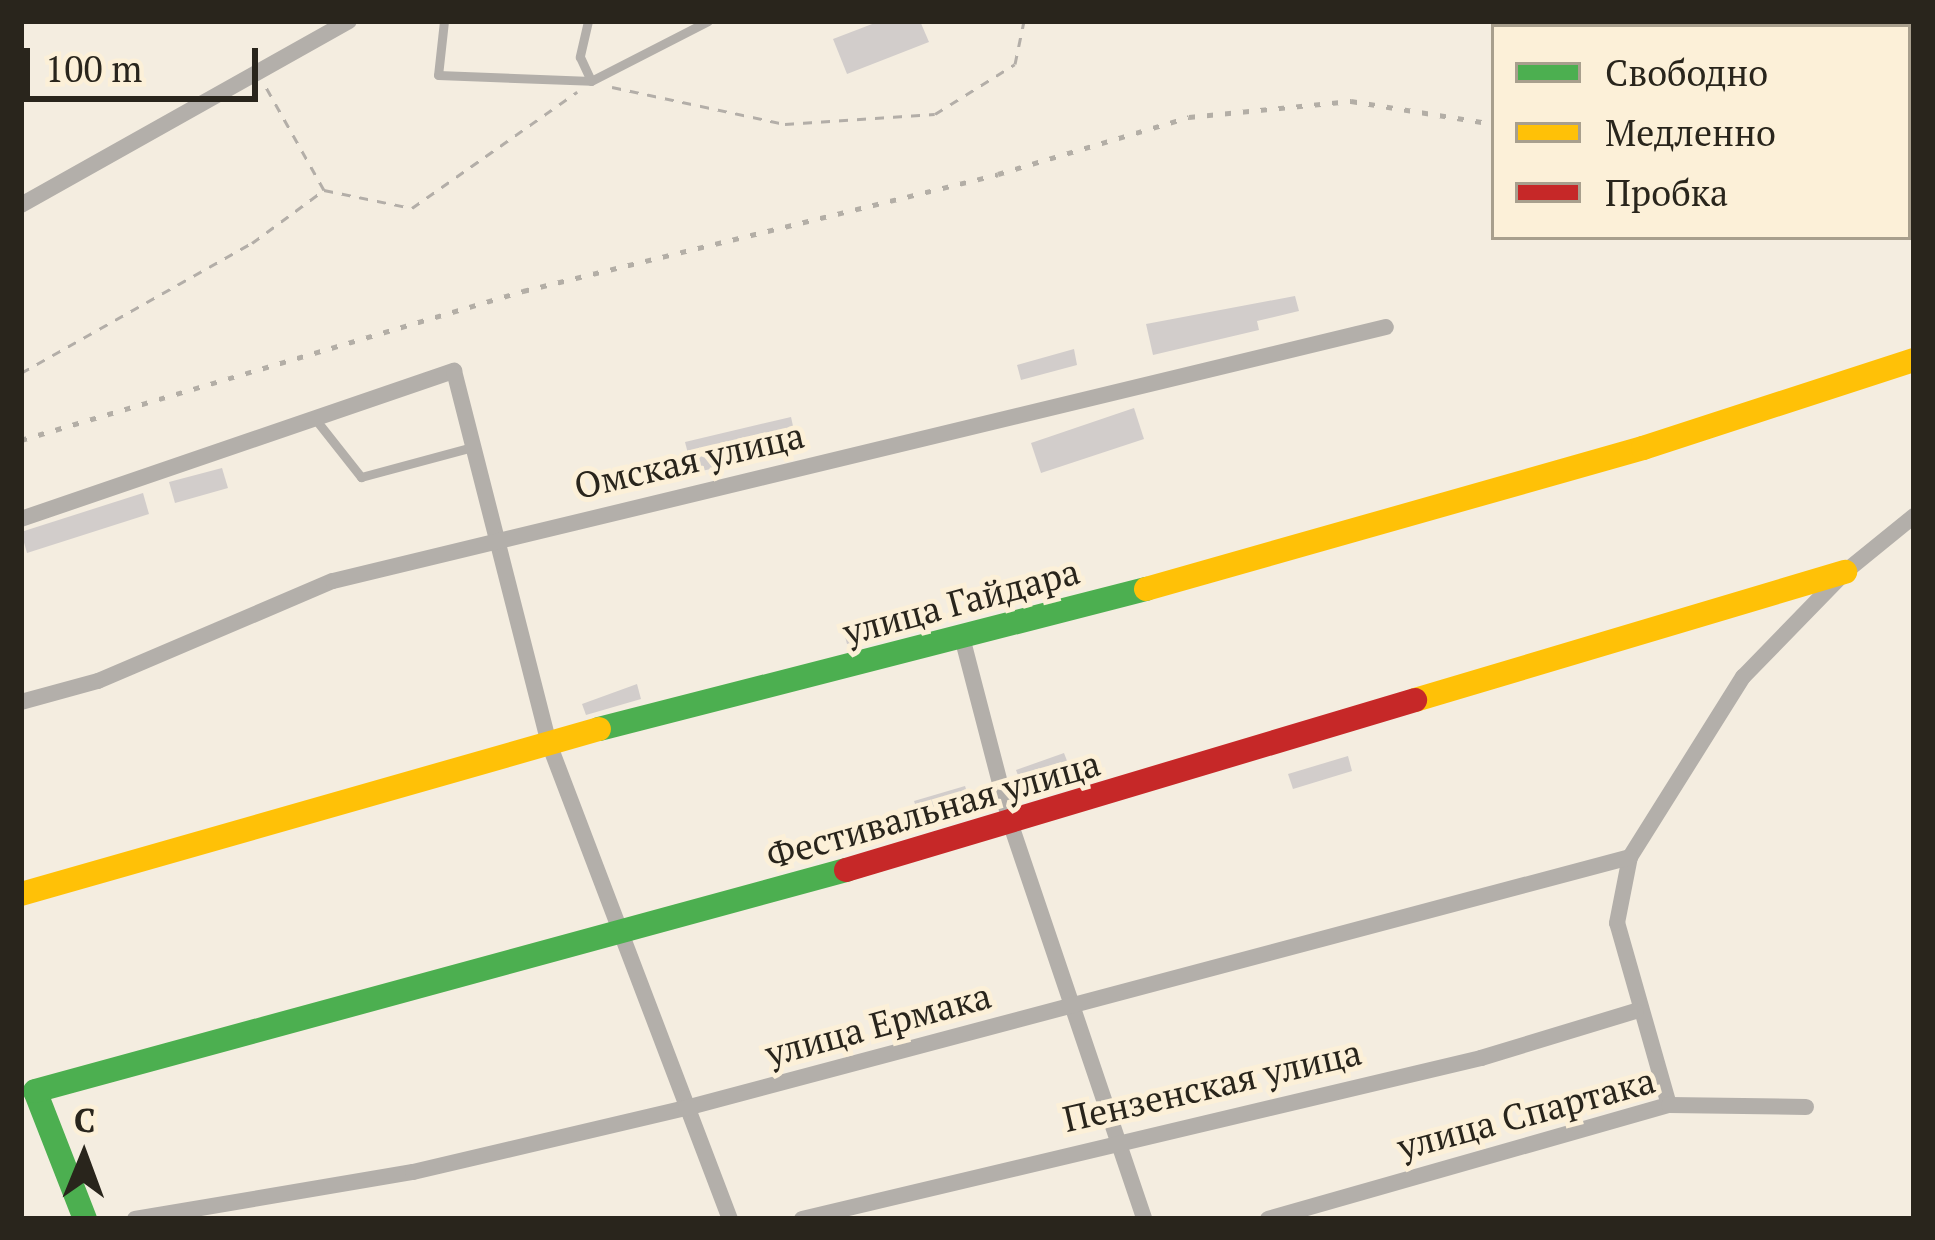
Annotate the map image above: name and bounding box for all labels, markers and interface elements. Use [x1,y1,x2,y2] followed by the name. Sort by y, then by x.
[30,24,264,98] scale bar
[1491,24,1911,240] legend
[45,45,142,92] text: 100 m
[1605,49,1768,96] text: Свободно
[1605,109,1776,156] text: Медленно
[1605,169,1728,216] text: Пробка
[570,413,808,507] street label: Омская улица
[838,549,1084,653] street label: улица Гайдара
[761,741,1105,877] street label: Фестивальная улица
[761,973,995,1075] street label: улица Ермака
[1059,1030,1365,1140] street label: Пензенская улица
[1393,1058,1659,1168] street label: улица Спартака
[24,1096,144,1216] north arrow
[73,1098,96,1141] text: С

